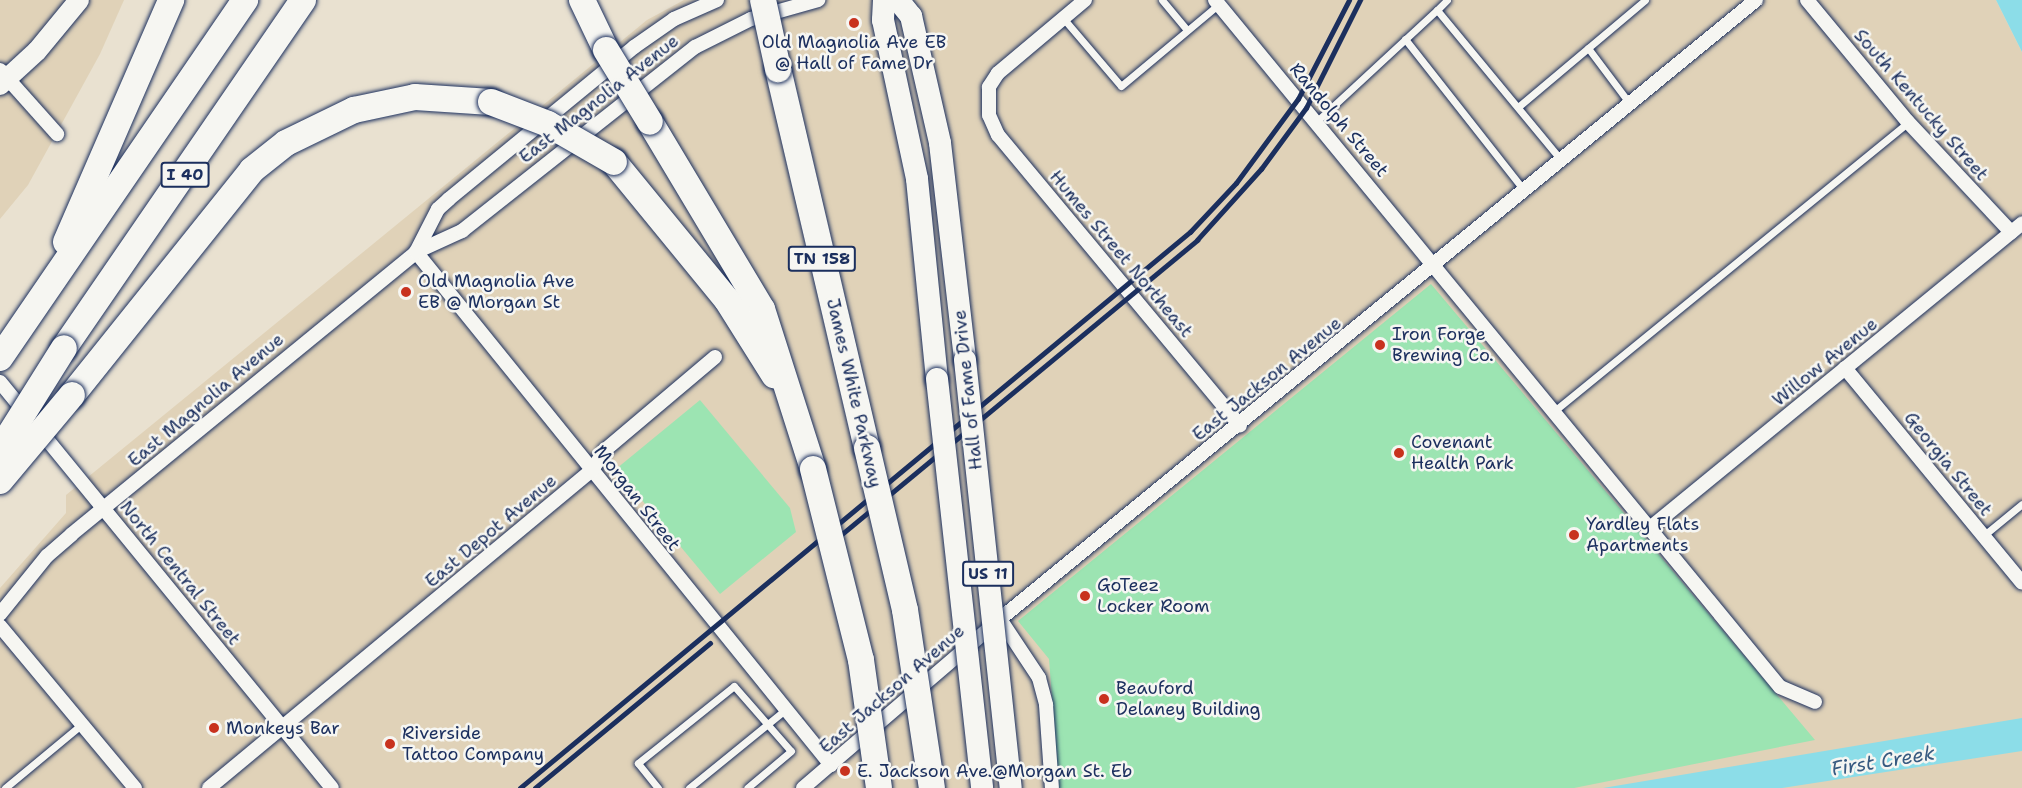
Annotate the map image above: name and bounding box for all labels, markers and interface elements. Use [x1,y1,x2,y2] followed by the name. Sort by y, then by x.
[847,16,861,30] marker: Old Magnolia Ave EB @ Hall of Fame Dr
[1849,25,1993,185] street label: South Kentucky Street
[515,30,683,168] street label: East Magnolia Avenue
[762,32,946,74] place label: Old Magnolia Ave EB @ Hall of Fame Dr
[1285,59,1393,181] street label: Randolph Street
[160,162,210,188] road number: I 40
[1045,166,1197,342] street label: Humes Street Northeast
[788,246,856,272] road number: TN 158
[418,271,575,314] place label: Old Magnolia Ave EB @ Morgan St
[399,285,413,299] marker: Old Magnolia Ave EB @ Morgan St
[822,296,886,490] street label: James White Parkway
[949,309,987,471] street label: Hall of Fame Drive
[1188,312,1346,446] street label: East Jackson Avenue
[1768,313,1882,411] street label: Willow Avenue
[1392,324,1494,366] place label: Iron Forge Brewing Co.
[124,329,288,471] street label: East Magnolia Avenue
[1373,338,1387,352] marker: Iron Forge Brewing Co.
[1899,408,1997,520] street label: Georgia Street
[1411,432,1514,474] place label: Covenant Health Park
[589,441,685,555] street label: Morgan Street
[1392,446,1406,460] marker: Covenant Health Park
[421,470,561,592] street label: East Depot Avenue
[115,497,245,649] street label: North Central Street
[1586,514,1699,556] place label: Yardley Flats Apartments
[1567,528,1581,542] marker: Yardley Flats Apartments
[961,561,1015,587] road number: US 11
[1097,575,1209,618] place label: GoTeez Locker Room
[1078,589,1092,603] marker: GoTeez Locker Room
[815,620,969,758] street label: East Jackson Avenue
[1116,678,1261,720] place label: Beauford Delaney Building
[1097,692,1111,706] marker: Beauford Delaney Building
[226,717,340,739] place label: Monkeys Bar
[207,721,221,735] marker: Monkeys Bar
[402,723,544,766] place label: Riverside Tattoo Company
[383,737,397,751] marker: Riverside Tattoo Company
[1829,741,1937,781] water label: First Creek
[857,760,1132,782] place label: E. Jackson Ave.@Morgan St. Eb
[838,764,852,778] marker: E. Jackson Ave.@Morgan St. Eb

